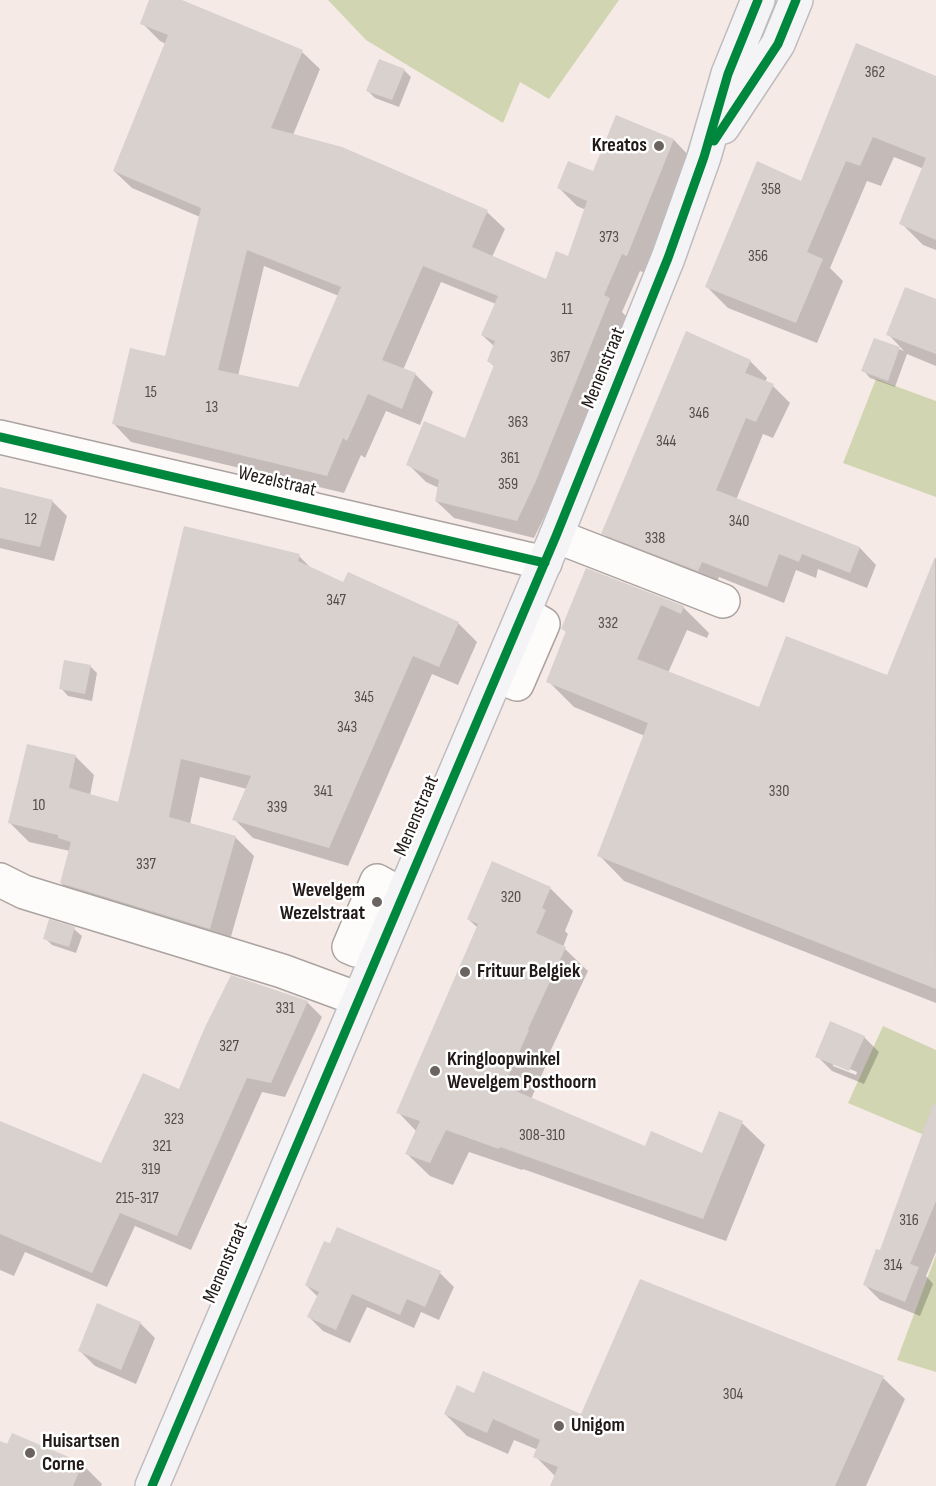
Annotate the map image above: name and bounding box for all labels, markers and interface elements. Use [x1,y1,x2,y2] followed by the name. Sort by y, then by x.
[865,63,885,83] house number: 362
[592,134,647,158] place label: Kreatos
[652,139,666,153] marker: Kreatos
[761,180,781,200] house number: 358
[599,228,619,248] house number: 373
[748,247,768,267] house number: 356
[561,300,573,320] house number: 11
[577,324,631,412] street label: Menenstraat
[550,348,570,368] house number: 367
[145,383,157,403] house number: 15
[206,398,218,418] house number: 13
[689,404,709,424] house number: 346
[508,413,528,433] house number: 363
[656,432,676,452] house number: 344
[500,449,520,469] house number: 361
[236,461,318,503] street label: Wezelstraat
[498,475,518,495] house number: 359
[25,510,37,530] house number: 12
[729,512,749,532] house number: 340
[645,529,665,549] house number: 338
[326,591,346,611] house number: 347
[598,614,618,634] house number: 332
[354,688,374,708] house number: 345
[337,718,357,738] house number: 343
[389,772,445,860] street label: Menenstraat
[313,782,333,802] house number: 341
[769,782,789,802] house number: 330
[33,796,45,816] house number: 10
[267,798,287,818] house number: 339
[136,855,156,875] house number: 337
[280,879,365,926] place label: Wevelgem Wezelstraat
[501,888,521,908] house number: 320
[370,895,384,909] marker: Wevelgem Wezelstraat
[477,960,580,984] place label: Frituur Belgiek
[458,965,472,979] marker: Frituur Belgiek
[275,999,295,1019] house number: 331
[219,1037,239,1057] house number: 327
[447,1048,596,1095] place label: Kringloopwinkel Wevelgem Posthoorn
[428,1064,442,1078] marker: Kringloopwinkel Wevelgem Posthoorn
[164,1110,184,1130] house number: 323
[519,1126,565,1146] house number: 308-310
[153,1137,171,1157] house number: 321
[141,1160,161,1180] house number: 319
[115,1189,159,1209] house number: 215-317
[899,1211,919,1231] house number: 316
[198,1219,254,1307] street label: Menenstraat
[884,1256,902,1276] house number: 314
[723,1385,743,1405] house number: 304
[571,1414,625,1438] place label: Unigom
[552,1419,566,1433] marker: Unigom
[42,1430,120,1477] place label: Huisartsen Corne
[23,1446,37,1460] marker: Huisartsen Corne

